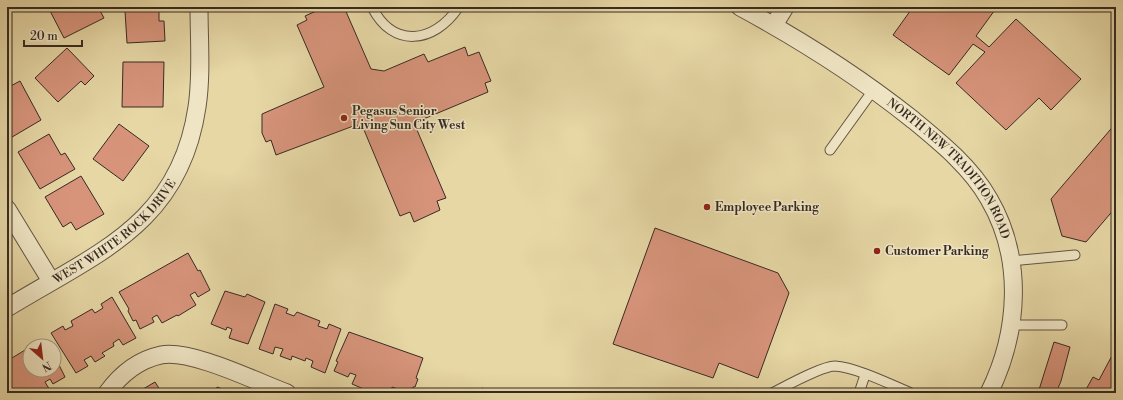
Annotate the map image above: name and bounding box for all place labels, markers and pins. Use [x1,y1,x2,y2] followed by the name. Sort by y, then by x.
[352,104,466,133] place label: Pegasus Senior Living Sun City West
[339,113,349,123] marker: Pegasus Senior Living Sun City West
[715,200,820,215] place label: Employee Parking
[702,202,712,212] marker: Employee Parking
[885,244,990,259] place label: Customer Parking
[872,246,882,256] marker: Customer Parking

